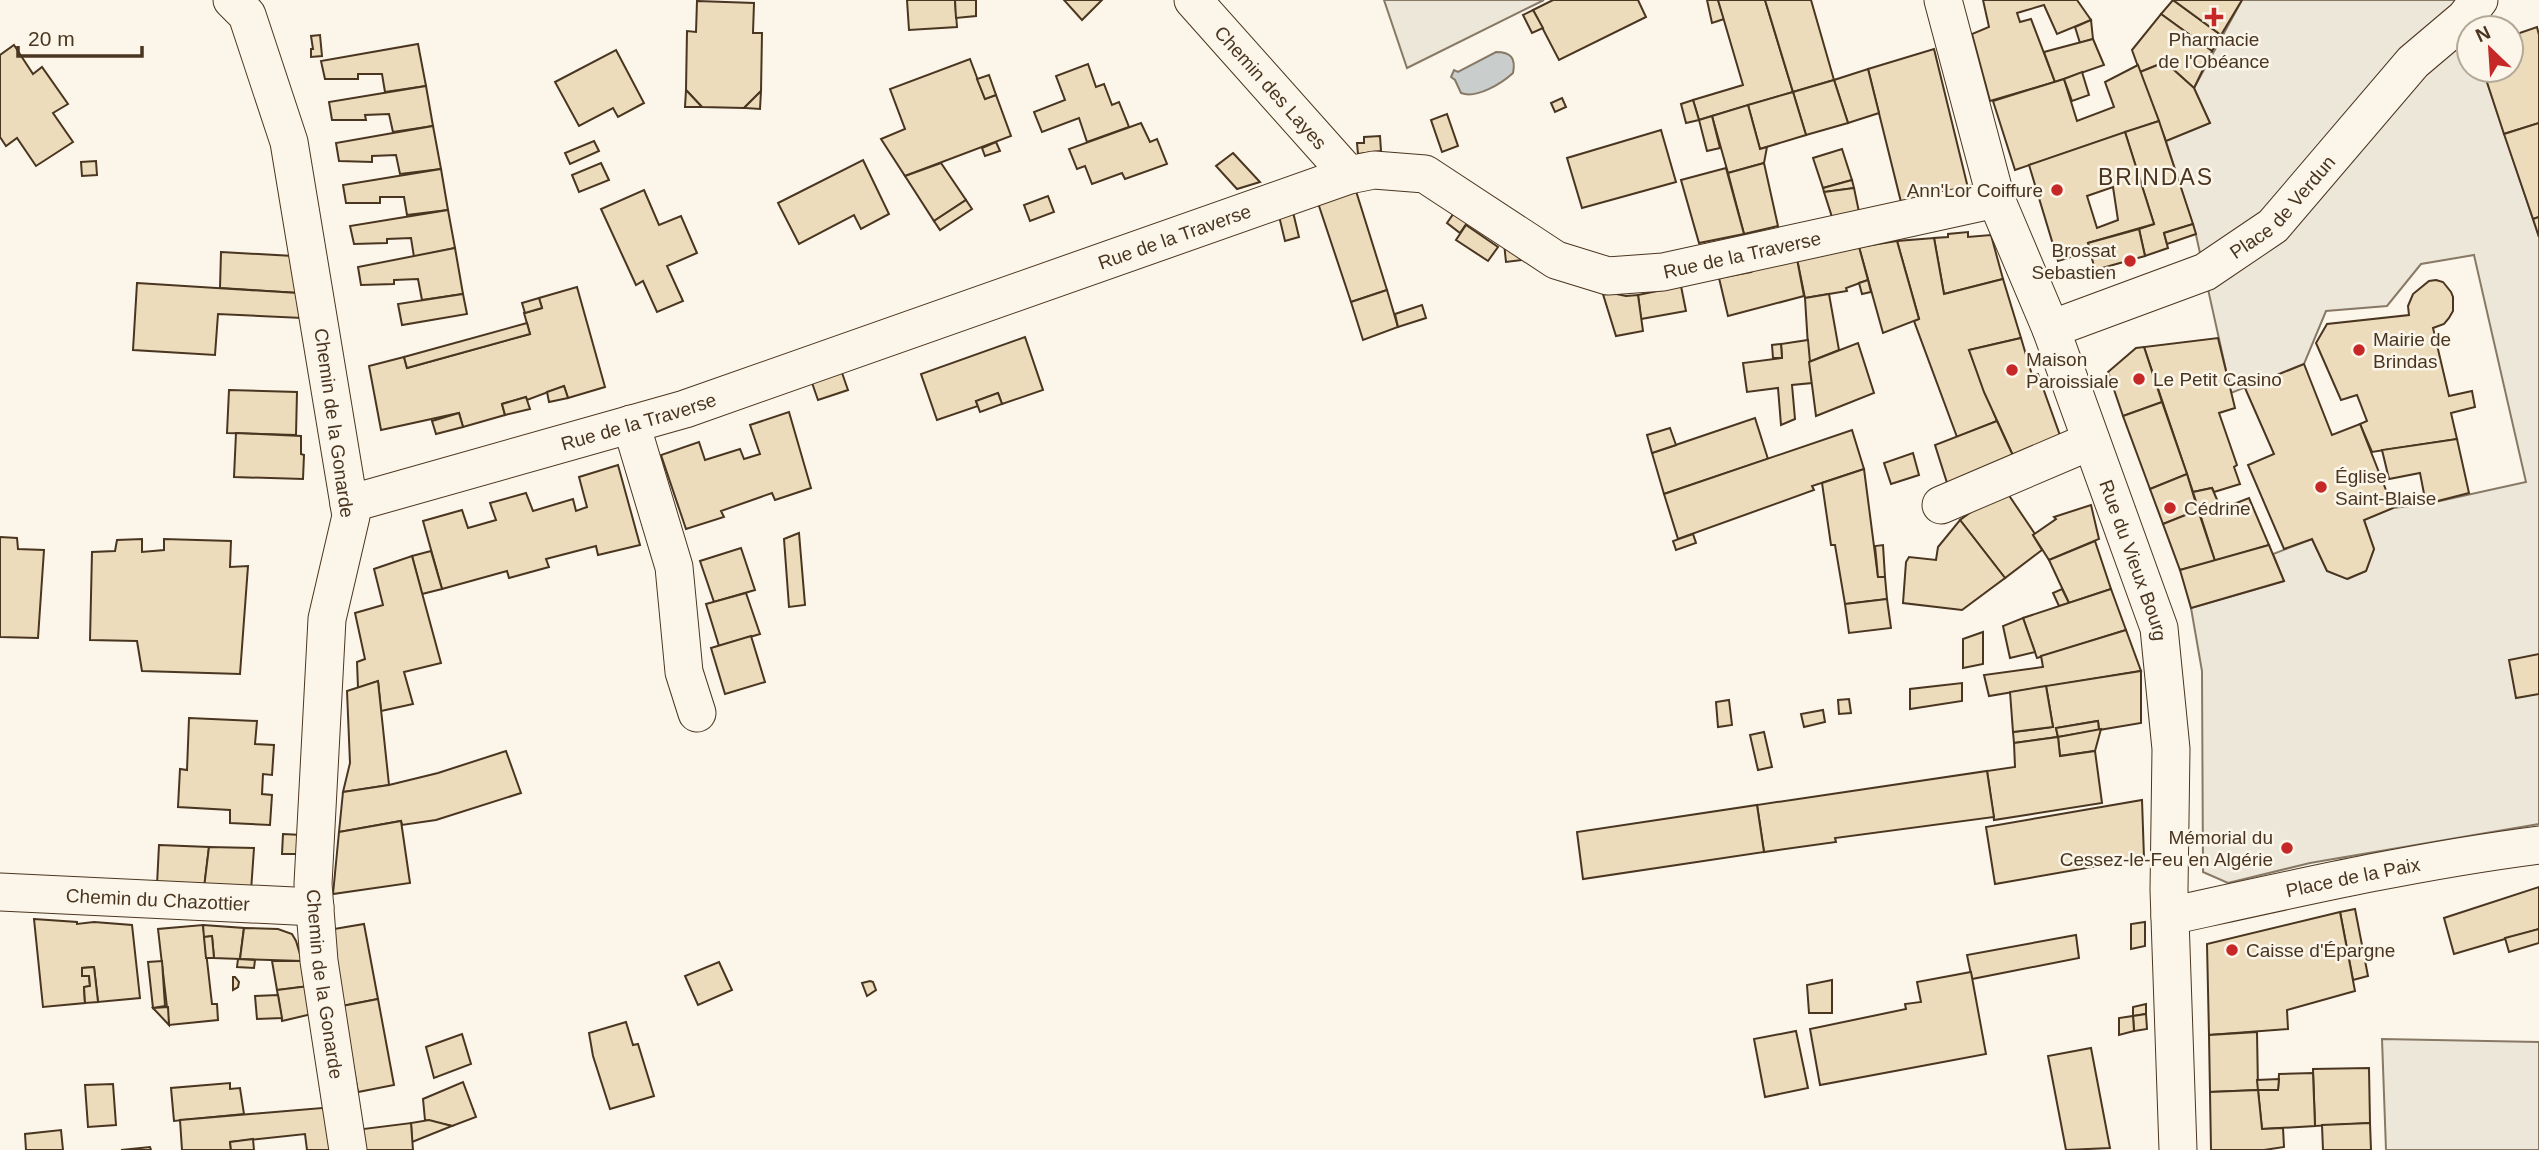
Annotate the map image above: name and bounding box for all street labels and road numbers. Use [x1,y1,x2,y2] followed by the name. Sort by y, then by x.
[1211,22,1331,153] street label: Chemin des Layes
[2226,151,2339,263] street label: Place de Verdun
[1095,200,1254,273] street label: Rue de la Traverse
[1661,227,1823,282] street label: Rue de la Traverse
[310,327,358,519] street label: Chemin de la Gonarde
[558,388,719,454] street label: Rue de la Traverse
[2096,477,2171,642] street label: Rue du Vieux Bourg
[2284,853,2422,901] street label: Place de la Paix
[65,885,251,914] street label: Chemin du Chazottier
[303,888,347,1080] street label: Chemin de la Gonarde

